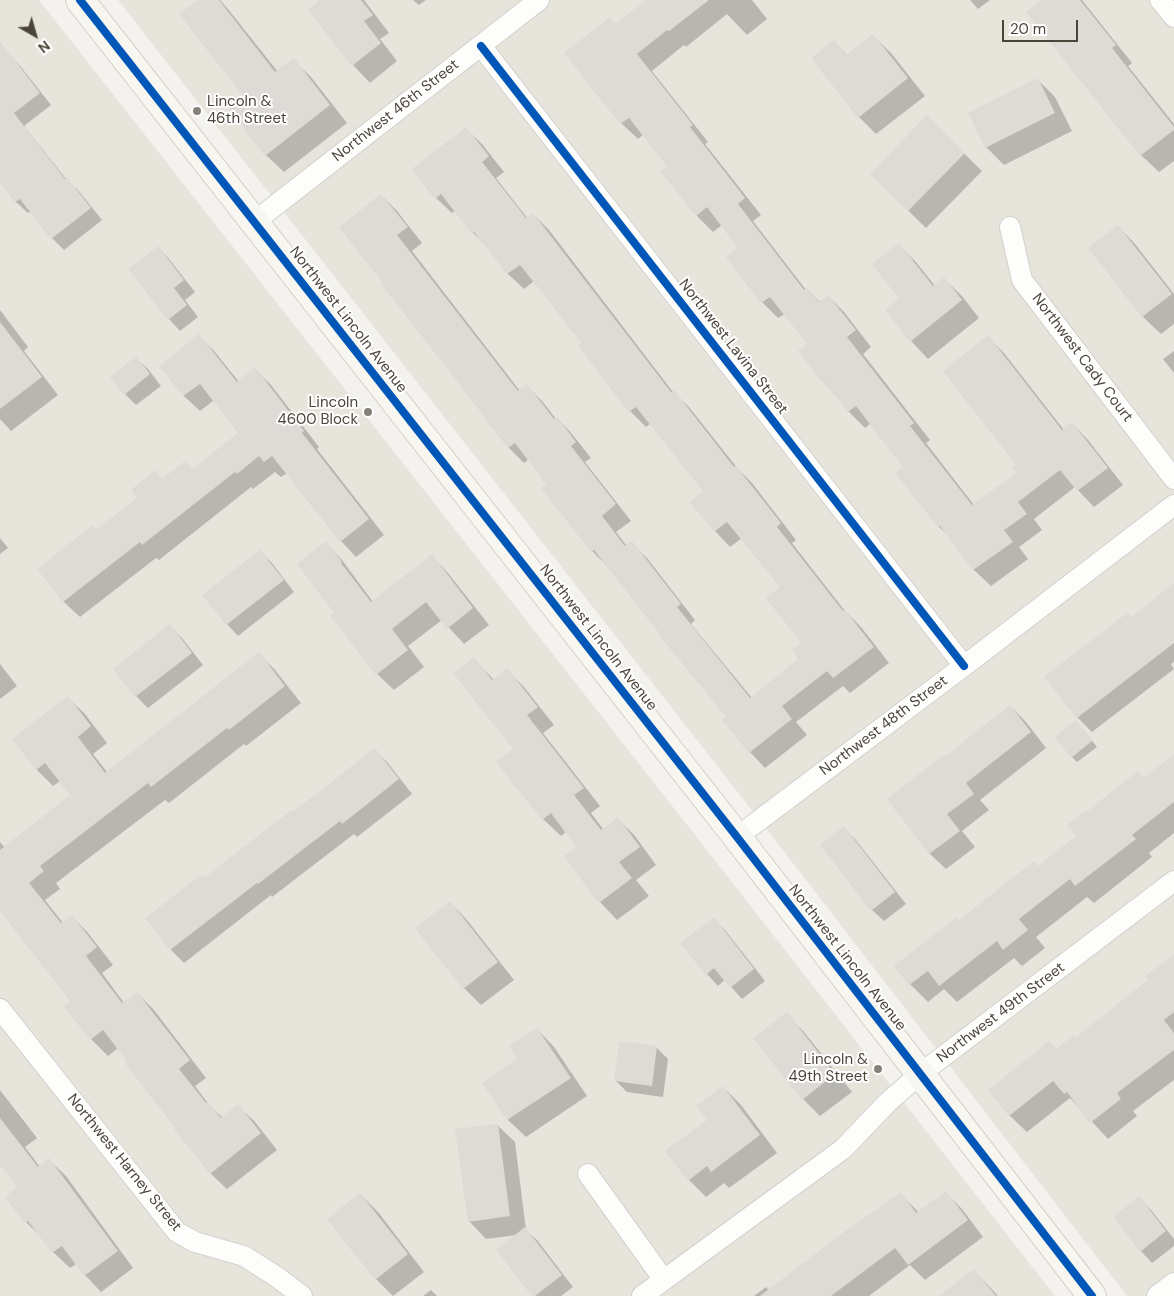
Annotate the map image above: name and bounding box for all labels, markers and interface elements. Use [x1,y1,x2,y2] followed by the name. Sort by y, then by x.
[10,10,60,60] north arrow
[1004,10,1080,42] scale bar
[1010,19,1046,39] text: 20 m
[35,37,54,57] text: N
[329,56,463,166] street label: Northwest 46th Street
[207,93,287,128] place label: Lincoln & 46th Street
[191,105,203,117] marker: Lincoln & 46th Street
[285,243,411,397] street label: Northwest Lincoln Avenue
[675,276,791,418] street label: Northwest Lavina Street
[1028,290,1136,426] street label: Northwest Cady Court
[278,394,358,429] place label: Lincoln 4600 Block
[362,406,374,418] marker: Lincoln 4600 Block
[535,561,661,715] street label: Northwest Lincoln Avenue
[817,672,951,780] street label: Northwest 48th Street
[784,881,910,1035] street label: Northwest Lincoln Avenue
[933,959,1069,1067] street label: Northwest 49th Street
[788,1051,868,1086] place label: Lincoln & 49th Street
[872,1063,884,1075] marker: Lincoln & 49th Street
[63,1091,185,1235] street label: Northwest Harney Street

